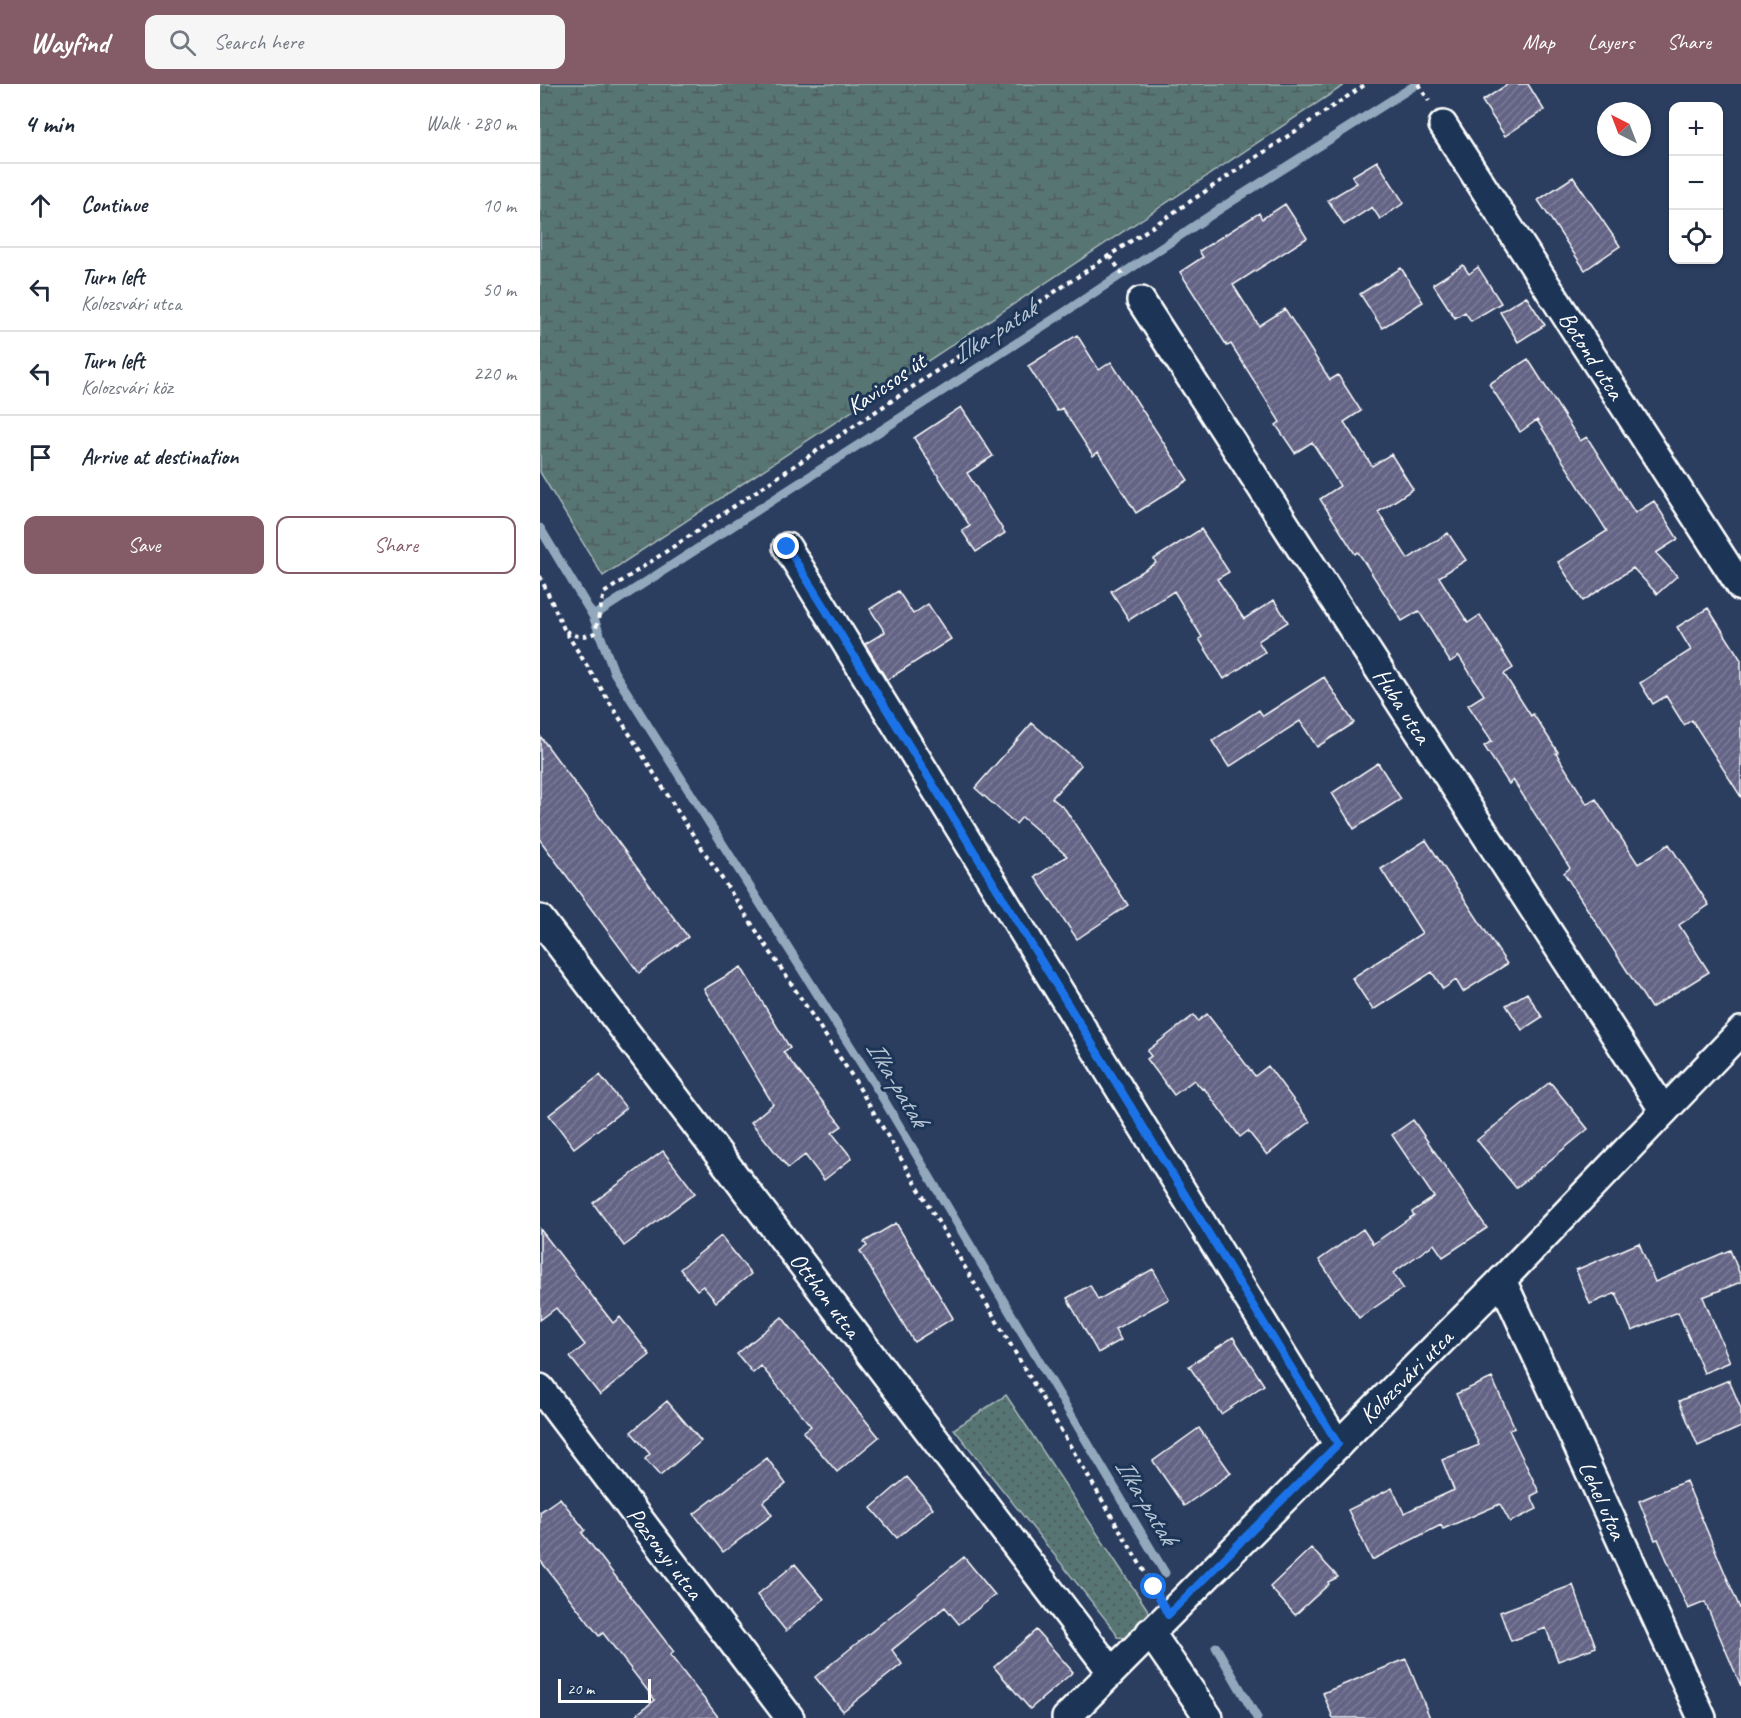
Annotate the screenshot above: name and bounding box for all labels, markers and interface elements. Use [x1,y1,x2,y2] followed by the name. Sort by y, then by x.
[145,15,565,69] search box
[30,25,109,60] text: Wayfind
[166,26,199,59] icon: search
[214,28,303,56] text: Search here
[1522,29,1555,55] text: Map
[1588,29,1634,55] text: Layers
[1667,29,1711,55] text: Share
[1597,102,1651,156] north arrow
[1669,102,1723,264] map controls
[1669,102,1723,156] button: +
[24,107,74,140] text: 4 min
[426,111,516,136] text: Walk · 280 m
[1669,156,1723,210] button: −
[24,189,57,222] icon: ahead
[81,191,147,219] text: Continue
[482,193,516,218] text: 10 m
[1669,210,1723,264] button: locate
[81,263,145,291] text: Turn left
[24,273,57,306] icon: left
[482,277,516,302] text: 50 m
[945,289,1047,372] water label: Ilka-patak
[81,291,182,316] text: Kolozsvári utca
[1552,305,1632,406] street label: Botond utca
[841,345,933,421] street label: Kavicsos út
[81,347,145,375] text: Turn left
[24,357,57,390] icon: left
[473,361,516,386] text: 220 m
[81,375,172,400] text: Kolozsvári köz
[24,441,57,474] icon: arrive
[81,443,238,471] text: Arrive at destination
[24,516,264,574] button: Save
[276,516,516,574] button: Share
[773,533,799,559] route end
[1367,662,1439,751] street label: Huba utca
[859,1034,938,1137] water label: Ilka-patak
[783,1246,869,1346] street label: Otthon utca
[1353,1322,1461,1430] street label: Kolozsvári utca
[1108,1452,1187,1555] water label: Ilka-patak
[1572,1456,1634,1545] street label: Lehel utca
[620,1501,710,1606] street label: Pozsonyi utca
[1140,1573,1166,1599] route start
[558,1676,651,1704] scale bar
[567,1679,594,1699] text: 20 m

